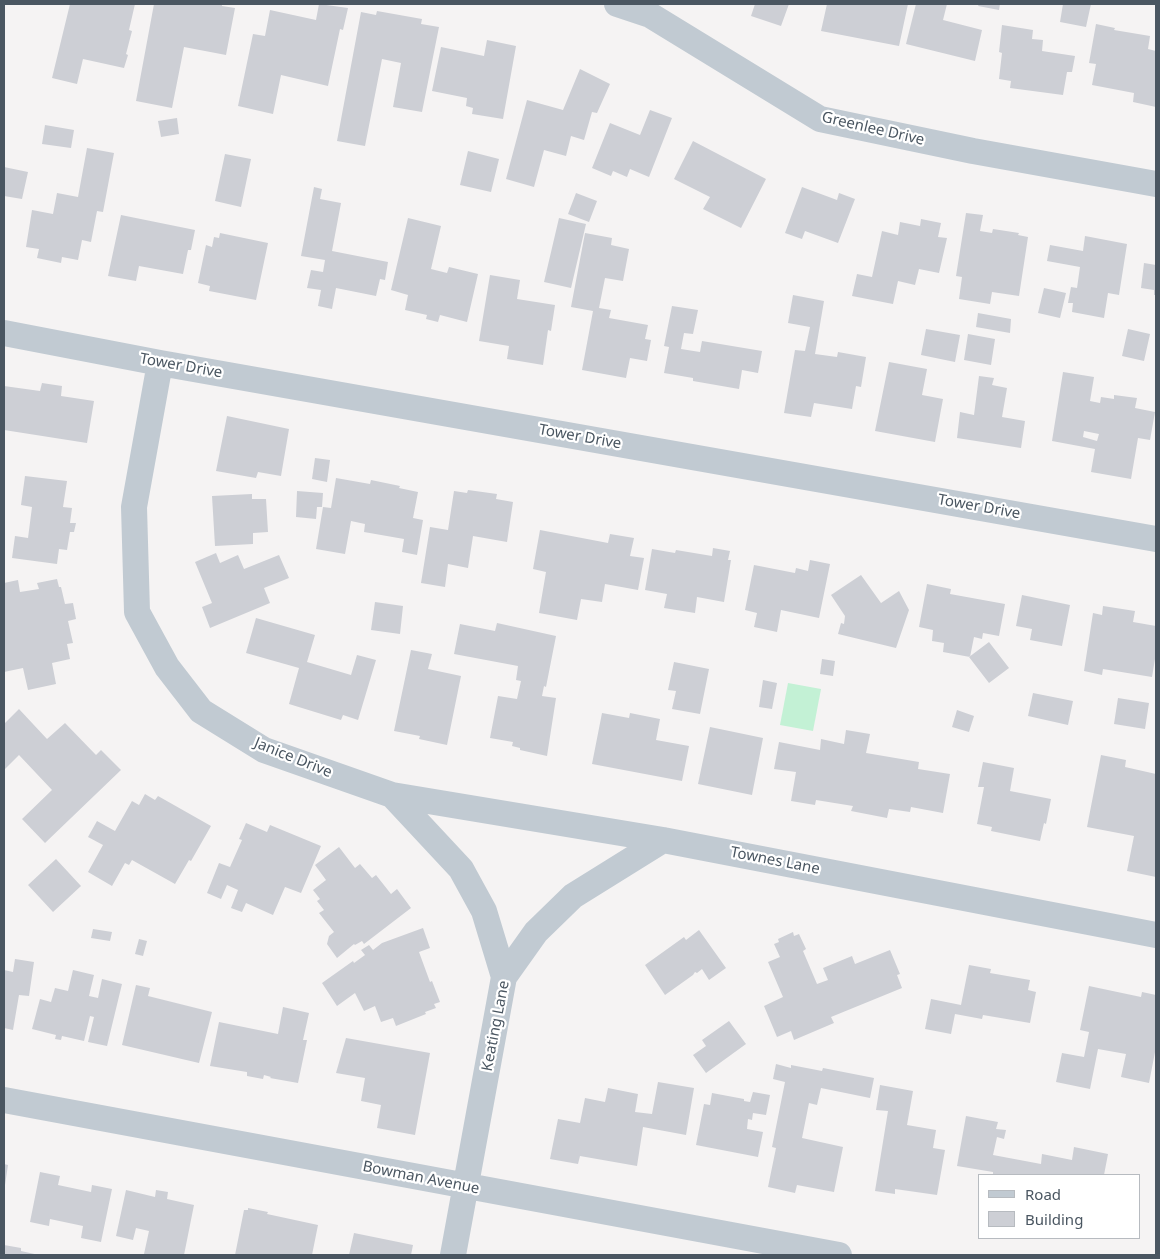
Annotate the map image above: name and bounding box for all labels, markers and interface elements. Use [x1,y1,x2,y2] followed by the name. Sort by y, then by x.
[820,108,926,150] street label: Greenlee Drive
[138,350,224,382] street label: Tower Drive
[537,421,623,453] street label: Tower Drive
[936,491,1022,523] street label: Tower Drive
[251,734,335,782] street label: Janice Drive
[729,844,821,878] street label: Townes Lane
[478,979,514,1073] street label: Keating Lane
[361,1158,481,1198] street label: Bowman Avenue
[978,1174,1140,1239] legend
[1025,1184,1061,1204] text: Road
[1025,1209,1083,1229] text: Building

